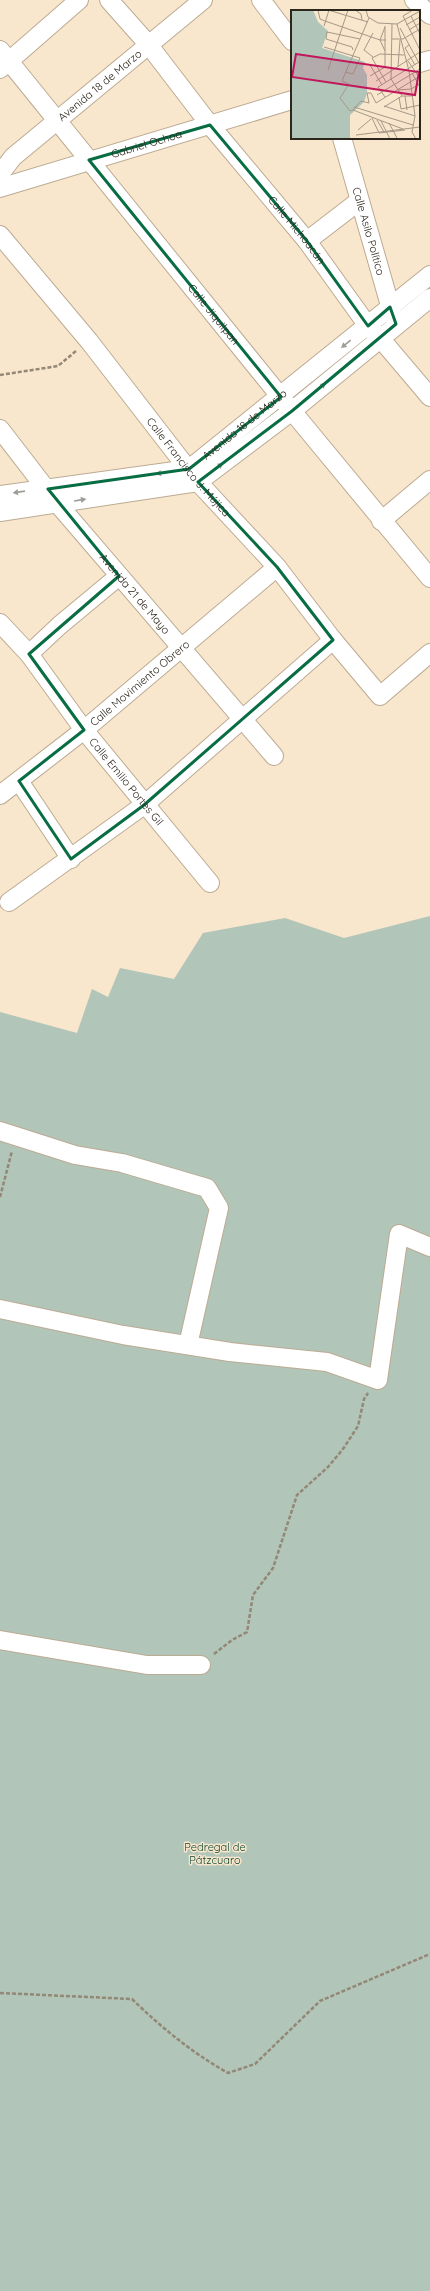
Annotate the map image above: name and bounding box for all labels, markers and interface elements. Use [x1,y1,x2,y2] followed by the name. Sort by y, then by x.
[291,10,420,139] inset map
[55,46,145,124] street label: Avenida 18 de Marzo
[109,127,184,161] street label: Gabriel Ochoa
[349,185,388,277] street label: Calle Asilo Político
[265,193,328,267] street label: Calle Michoacán
[185,281,243,348] street label: Calle Jiquilpan
[340,340,351,349] one-way arrow
[315,383,326,392] one-way arrow
[199,386,290,463] street label: Avenida 18 de Marzo
[144,415,233,519] street label: Calle Francisco J. Mújica
[212,463,223,471] one-way arrow
[155,470,168,476] one-way arrow
[13,489,25,496] one-way arrow
[74,497,86,503] one-way arrow
[96,551,173,637] street label: Avenida 21 de Mayo
[87,637,193,729] street label: Calle Movimiento Obrero
[86,735,167,828] street label: Calle Emilio Portes Gil
[184,1840,246,1867] park label: Pedregal de Pátzcuaro

